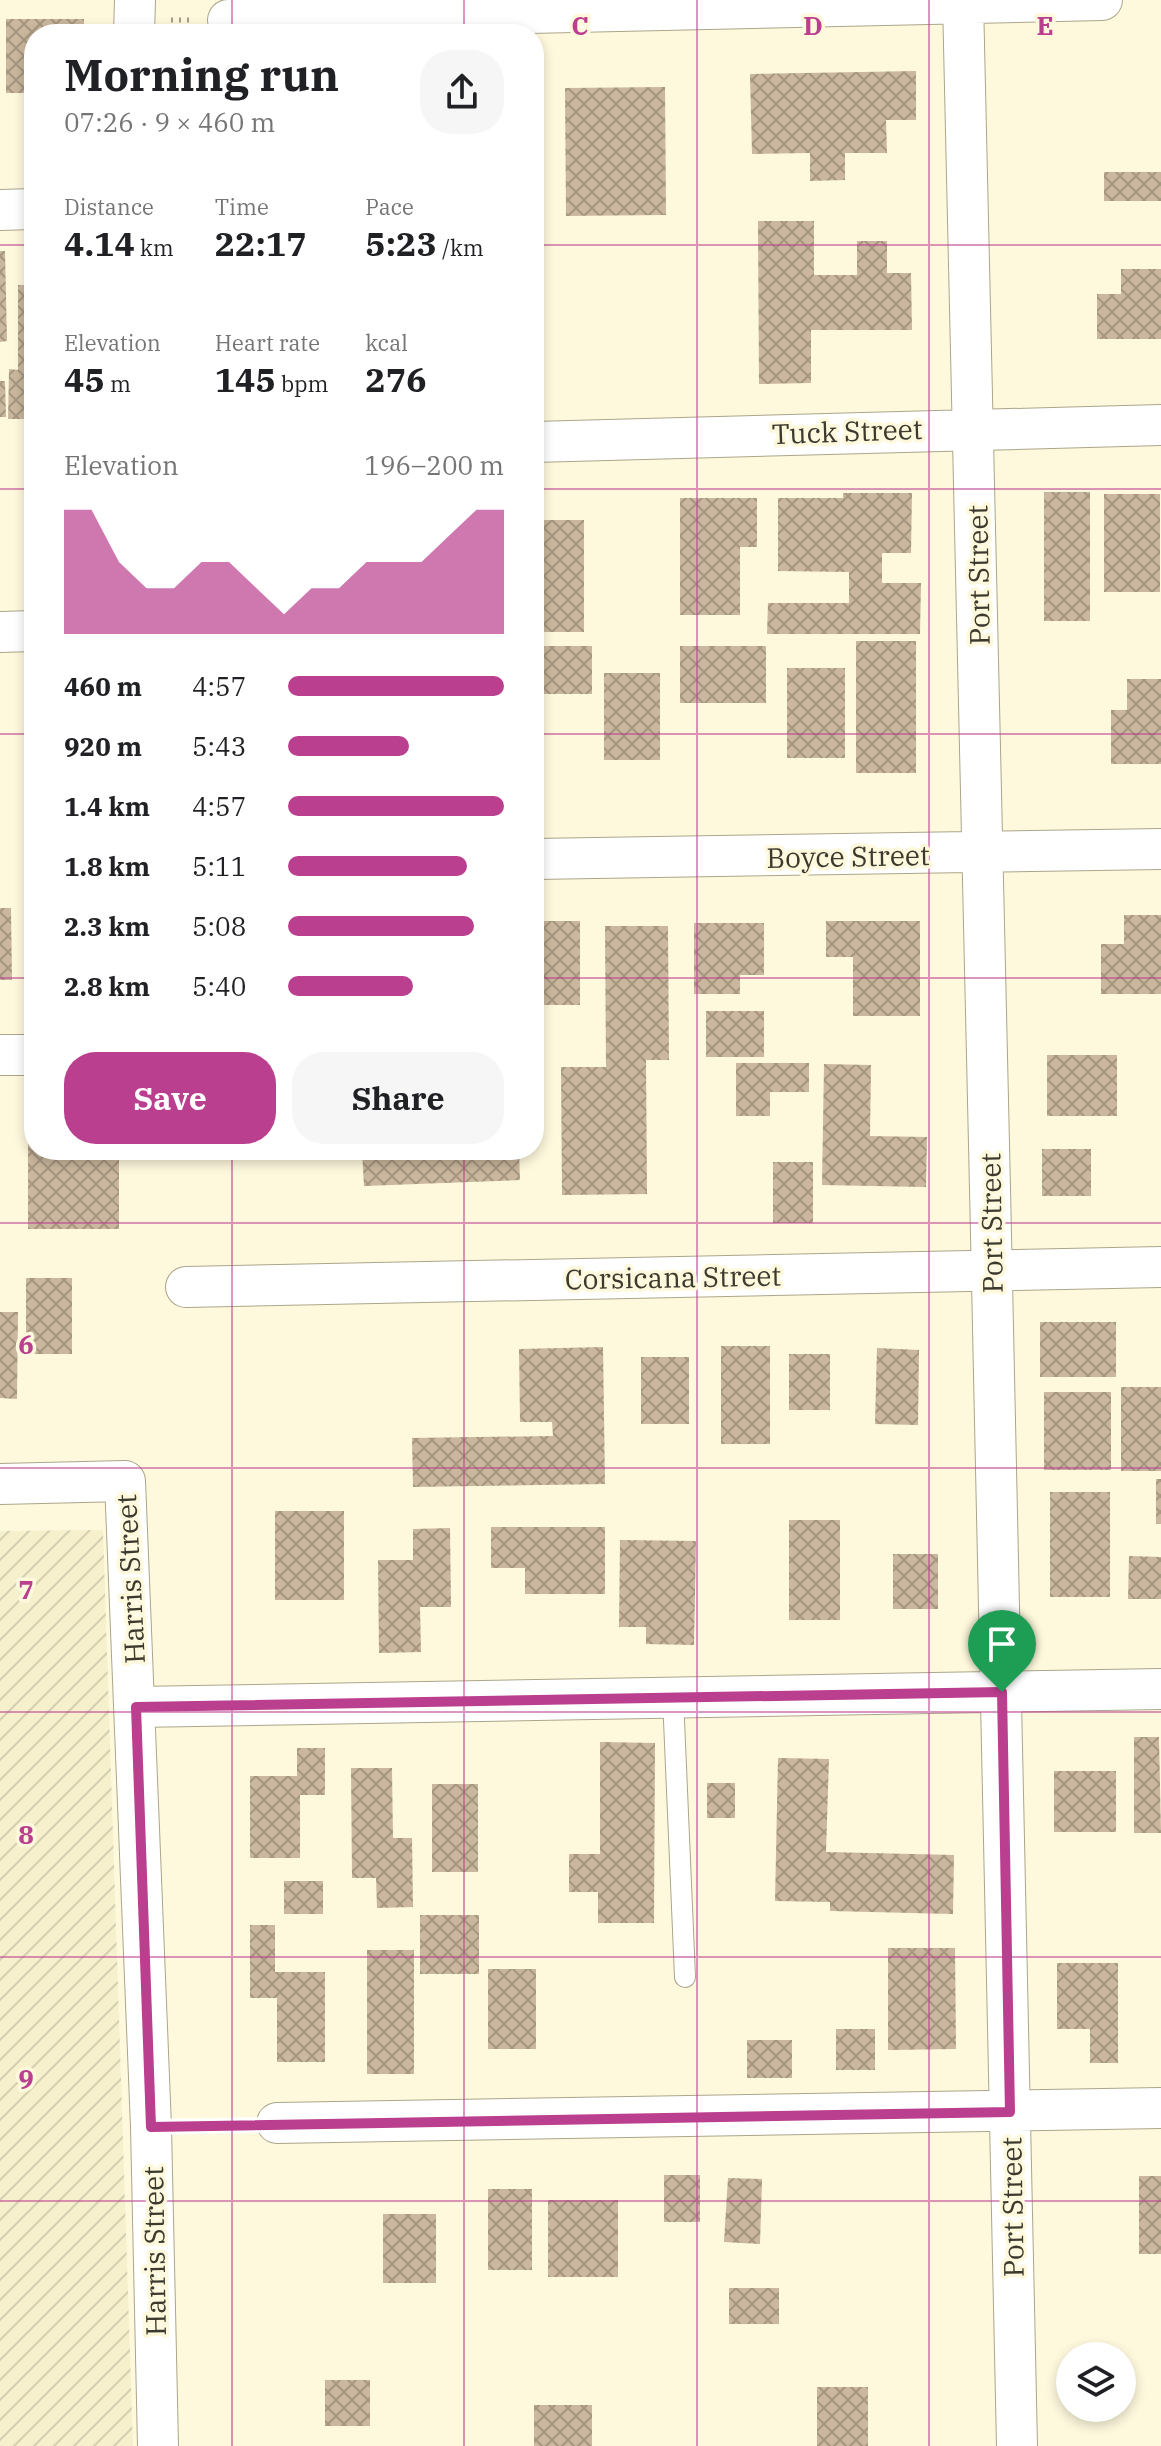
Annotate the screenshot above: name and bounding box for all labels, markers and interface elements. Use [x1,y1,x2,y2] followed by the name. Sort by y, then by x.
[571,8,589,42] text: C
[803,8,823,42] text: D
[1036,8,1054,42] text: E
[64,46,339,103] text: Morning run
[420,50,504,134] button: share
[64,105,275,139] text: 07:26 · 9 × 460 m
[64,192,154,221] text: Distance
[215,192,269,221] text: Time
[365,192,414,221] text: Pace
[64,221,135,265] text: 4.14
[215,221,307,265] text: 22:17
[365,221,437,265] text: 5:23
[135,233,174,262] text: km
[437,233,484,262] text: /km
[64,328,161,357] text: Elevation
[215,328,320,357] text: Heart rate
[365,328,408,357] text: kcal
[64,357,105,401] text: 45
[215,357,276,401] text: 145
[365,357,427,401] text: 276
[105,369,131,398] text: m
[276,369,329,398] text: bpm
[771,410,923,452] street label: Tuck Street
[64,448,179,482] text: Elevation
[364,448,504,482] text: 196–200 m
[958,504,998,646] street label: Port Street
[64,669,142,703] text: 460 m
[192,669,246,703] text: 4:57
[64,729,142,763] text: 920 m
[192,729,246,763] text: 5:43
[64,789,150,823] text: 1.4 km
[192,789,246,823] text: 4:57
[766,836,930,876] street label: Boyce Street
[64,849,150,883] text: 1.8 km
[192,849,246,883] text: 5:11
[64,909,150,943] text: 2.3 km
[192,909,246,943] text: 5:08
[64,969,150,1003] text: 2.8 km
[192,969,246,1003] text: 5:40
[64,1052,276,1144] button: Save
[292,1052,504,1144] button: Share
[971,1152,1011,1294] street label: Port Street
[564,1257,782,1297] street label: Corsicana Street
[18,1327,34,1361] text: 6
[107,1493,153,1665] street label: Harris Street
[18,1572,34,1606] text: 7
[968,1610,1036,1692] pin
[980,1622,1024,1666] icon: arrive
[18,1817,34,1851] text: 8
[18,2061,34,2095] text: 9
[992,2136,1032,2278] street label: Port Street
[134,2166,174,2336] street label: Harris Street
[1056,2342,1136,2422] map controls
[1056,2342,1136,2422] button: layers

